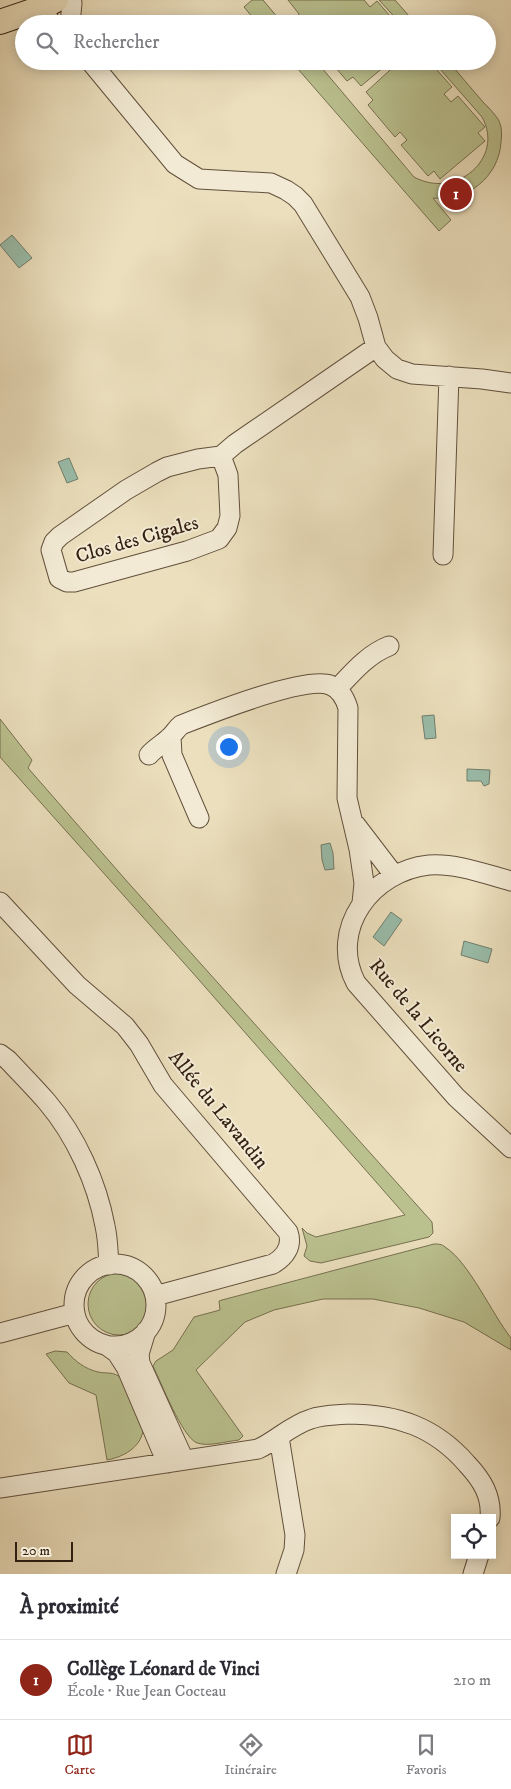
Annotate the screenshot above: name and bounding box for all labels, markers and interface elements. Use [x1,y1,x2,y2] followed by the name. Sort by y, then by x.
[15,15,496,70] search box
[33,29,61,57] icon: search
[73,31,159,54] text: Rechercher
[440,175,472,213] pin: 1
[73,510,202,569] street label: Clos des Cigales
[216,734,242,760] your location
[363,954,473,1078] street label: Rue de la Licorne
[162,1046,274,1175] street label: Allée du Lavandin
[451,1514,496,1559] map controls
[451,1514,496,1559] button: locate
[15,1539,72,1562] scale bar
[22,1542,50,1560] text: 20 m
[20,1594,119,1620] text: À proximité
[67,1658,260,1681] text: Collège Léonard de Vinci
[33,1670,39,1690] text: 1
[453,1670,491,1690] text: 210 m
[67,1681,226,1701] text: École · Rue Jean Cocteau
[65,1731,95,1779] tab: Carte
[224,1731,277,1779] tab: Itinéraire
[406,1731,446,1779] tab: Favoris

